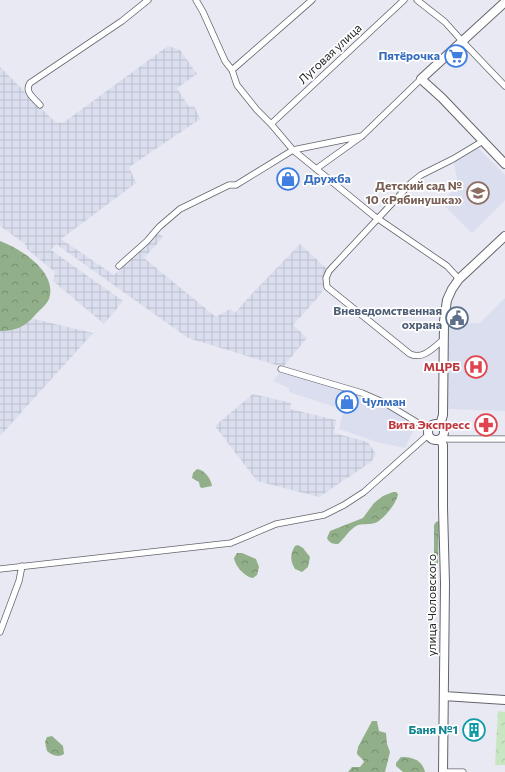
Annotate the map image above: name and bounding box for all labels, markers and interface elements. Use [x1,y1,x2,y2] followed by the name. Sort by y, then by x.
[295,20,364,86] street label: Луговая улица
[443,43,469,69] supermarket icon: Пятёрочка
[378,48,440,62] place label: Пятёрочка
[275,166,301,192] shop icon: Дружба
[304,171,351,185] place label: Дружба
[365,178,462,206] place label: Детский сад № 10 «Рябинушка»
[465,180,491,206] school or university icon: Детский сад № 10 «Рябинушка»
[333,303,442,331] place label: Вневедомственная охрана
[444,305,470,331] public building icon: Вневедомственная охрана
[463,354,489,380] hospital icon: МЦРБ
[424,359,460,373] place label: МЦРБ
[334,389,360,415] shop icon: Чулман
[362,394,406,408] place label: Чулман
[473,412,499,438] pharmacy icon: Вита Экспресс
[388,417,470,431] place label: Вита Экспресс
[424,554,438,656] street label: улица Чоловского
[461,717,487,743] building icon: Баня №1
[408,722,458,736] place label: Баня №1

